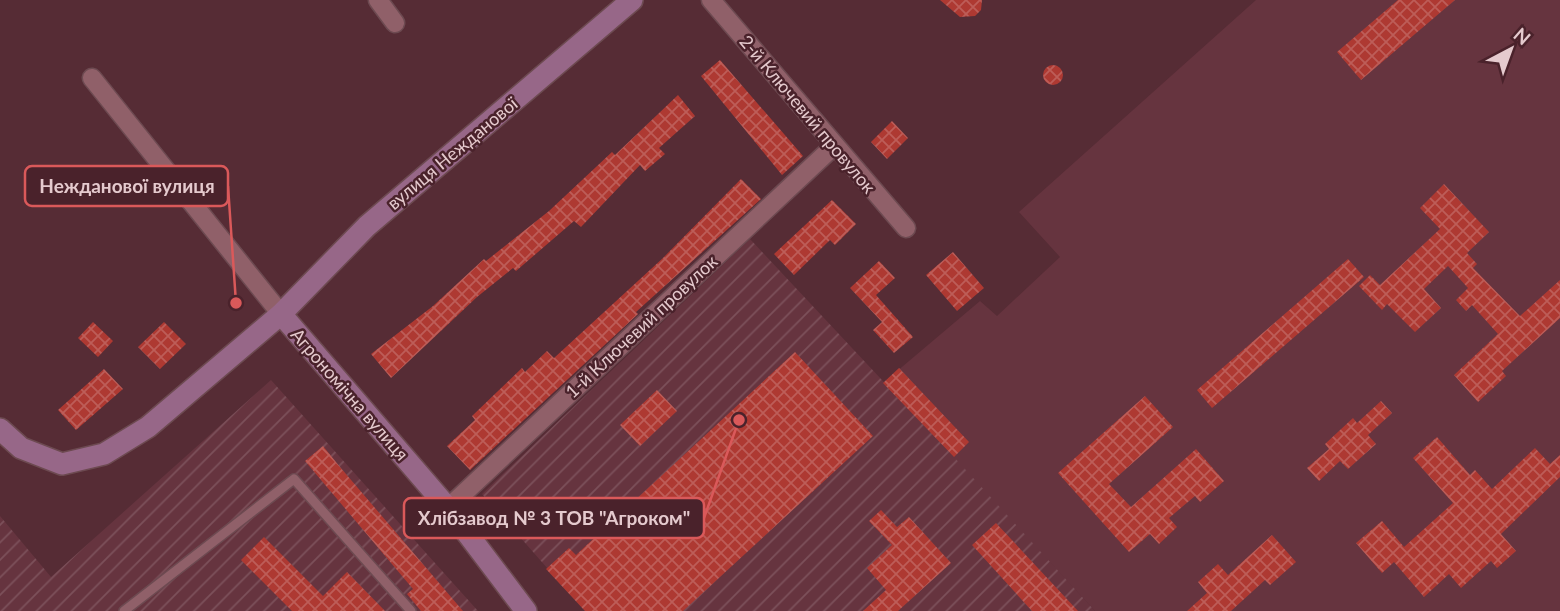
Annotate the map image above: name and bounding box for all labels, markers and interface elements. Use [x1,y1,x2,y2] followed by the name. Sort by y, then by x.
[1476,14,1546,84] north arrow
[1509,22,1536,49] text: N
[735,31,881,198] street label: 2-й Ключевий провулок
[382,92,522,214] street label: вулиця Нежданової
[25,166,228,206] callout: Нежданової вулиця
[39,174,215,197] text: Нежданової вулиця
[561,249,722,402] street label: 1-й Ключевий провулок
[287,323,413,465] street label: Агрономічна вулиця
[404,498,704,538] callout: Хлібзавод № 3 ТОВ "Агроком"
[418,506,690,529] text: Хлібзавод № 3 ТОВ "Агроком"

